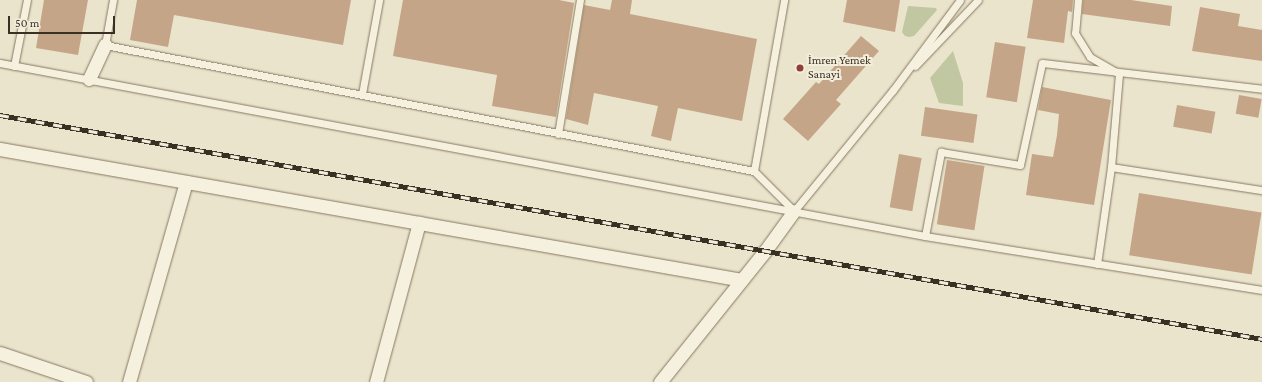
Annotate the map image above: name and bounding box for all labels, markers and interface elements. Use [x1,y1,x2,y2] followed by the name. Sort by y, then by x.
[10,8,117,34] scale bar
[15,16,39,30] text: 50 m
[808,54,871,82] place label: İmren Yemek Sanayi
[795,63,805,73] marker: İmren Yemek Sanayi

